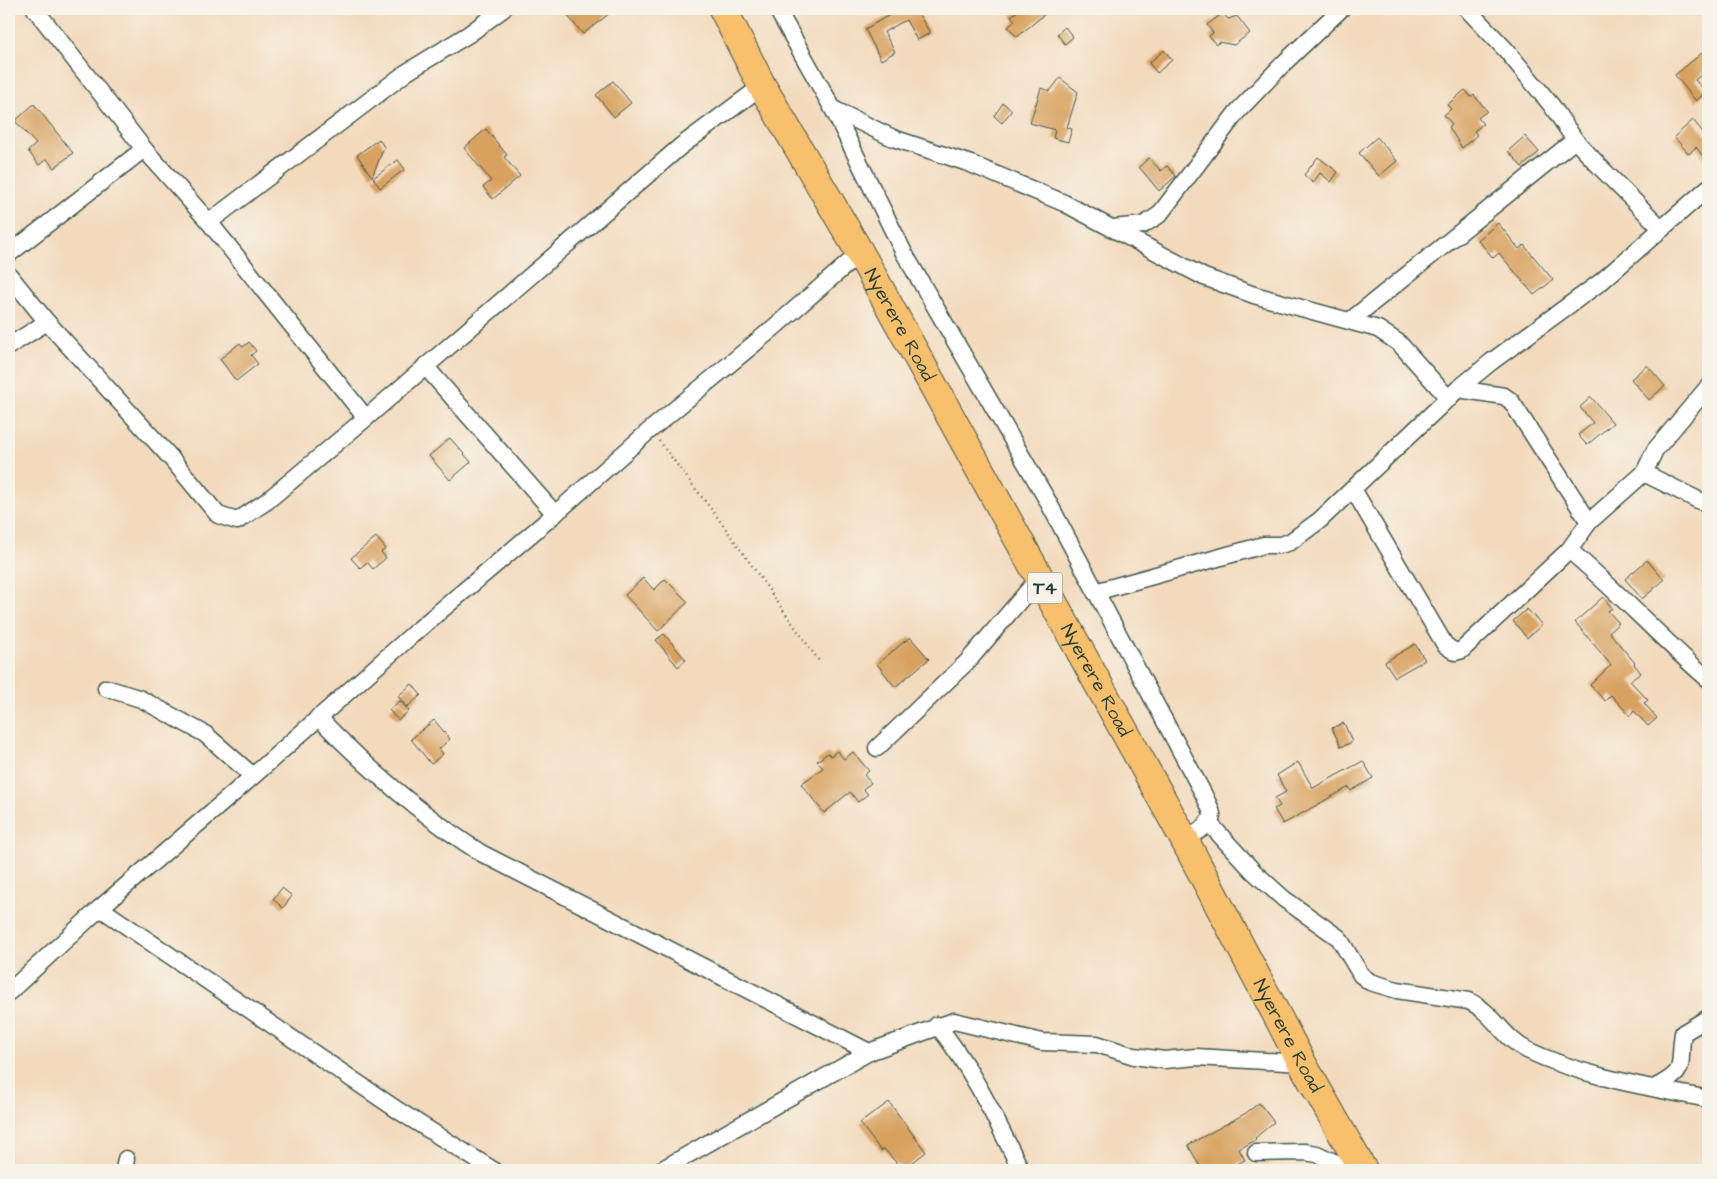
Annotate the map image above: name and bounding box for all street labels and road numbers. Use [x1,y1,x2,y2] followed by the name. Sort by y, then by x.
[858,263,942,386] street label: Nyerere Road
[1028,572,1062,604] road number: T4
[1054,619,1138,742] street label: Nyerere Road
[1247,974,1330,1098] street label: Nyerere Road

